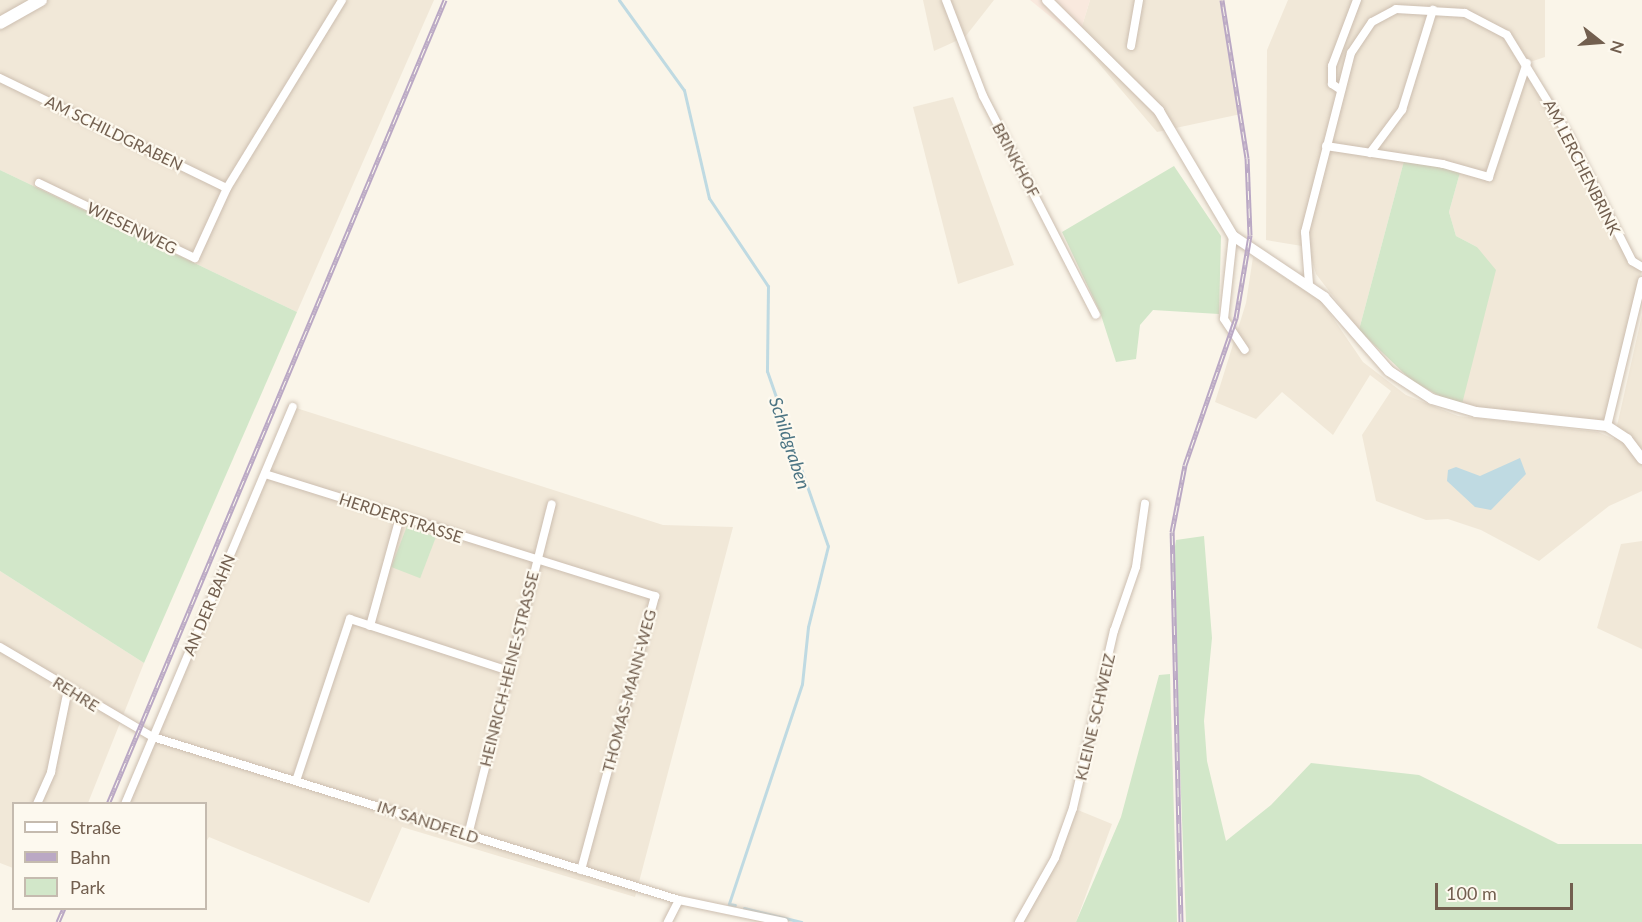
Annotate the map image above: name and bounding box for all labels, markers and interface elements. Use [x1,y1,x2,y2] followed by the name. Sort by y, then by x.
[1570,12,1630,72] north arrow
[1607,39,1629,56] text: N
[42,91,186,175] street label: AM SCHILDGRABEN
[1540,96,1624,238] street label: AM LERCHENBRINK
[988,119,1044,201] street label: BRINKHOF
[84,198,180,258] street label: WIESENWEG
[765,394,815,492] water label: Schildgraben
[337,489,465,547] street label: HERDERSTRASSE
[179,551,239,659] street label: AN DER BAHN
[475,569,543,769] street label: HEINRICH-HEINE-STRASSE
[598,607,660,775] street label: THOMAS-MANN-WEG
[1071,652,1119,782] street label: KLEINE SCHWEIZ
[49,672,103,716] street label: REHRE
[375,797,481,847] street label: IM SANDFELD
[12,802,207,910] legend
[70,816,121,838] text: Straße
[70,846,111,868] text: Bahn
[1438,871,1576,909] scale bar
[70,876,105,898] text: Park
[1446,882,1497,904] text: 100 m

